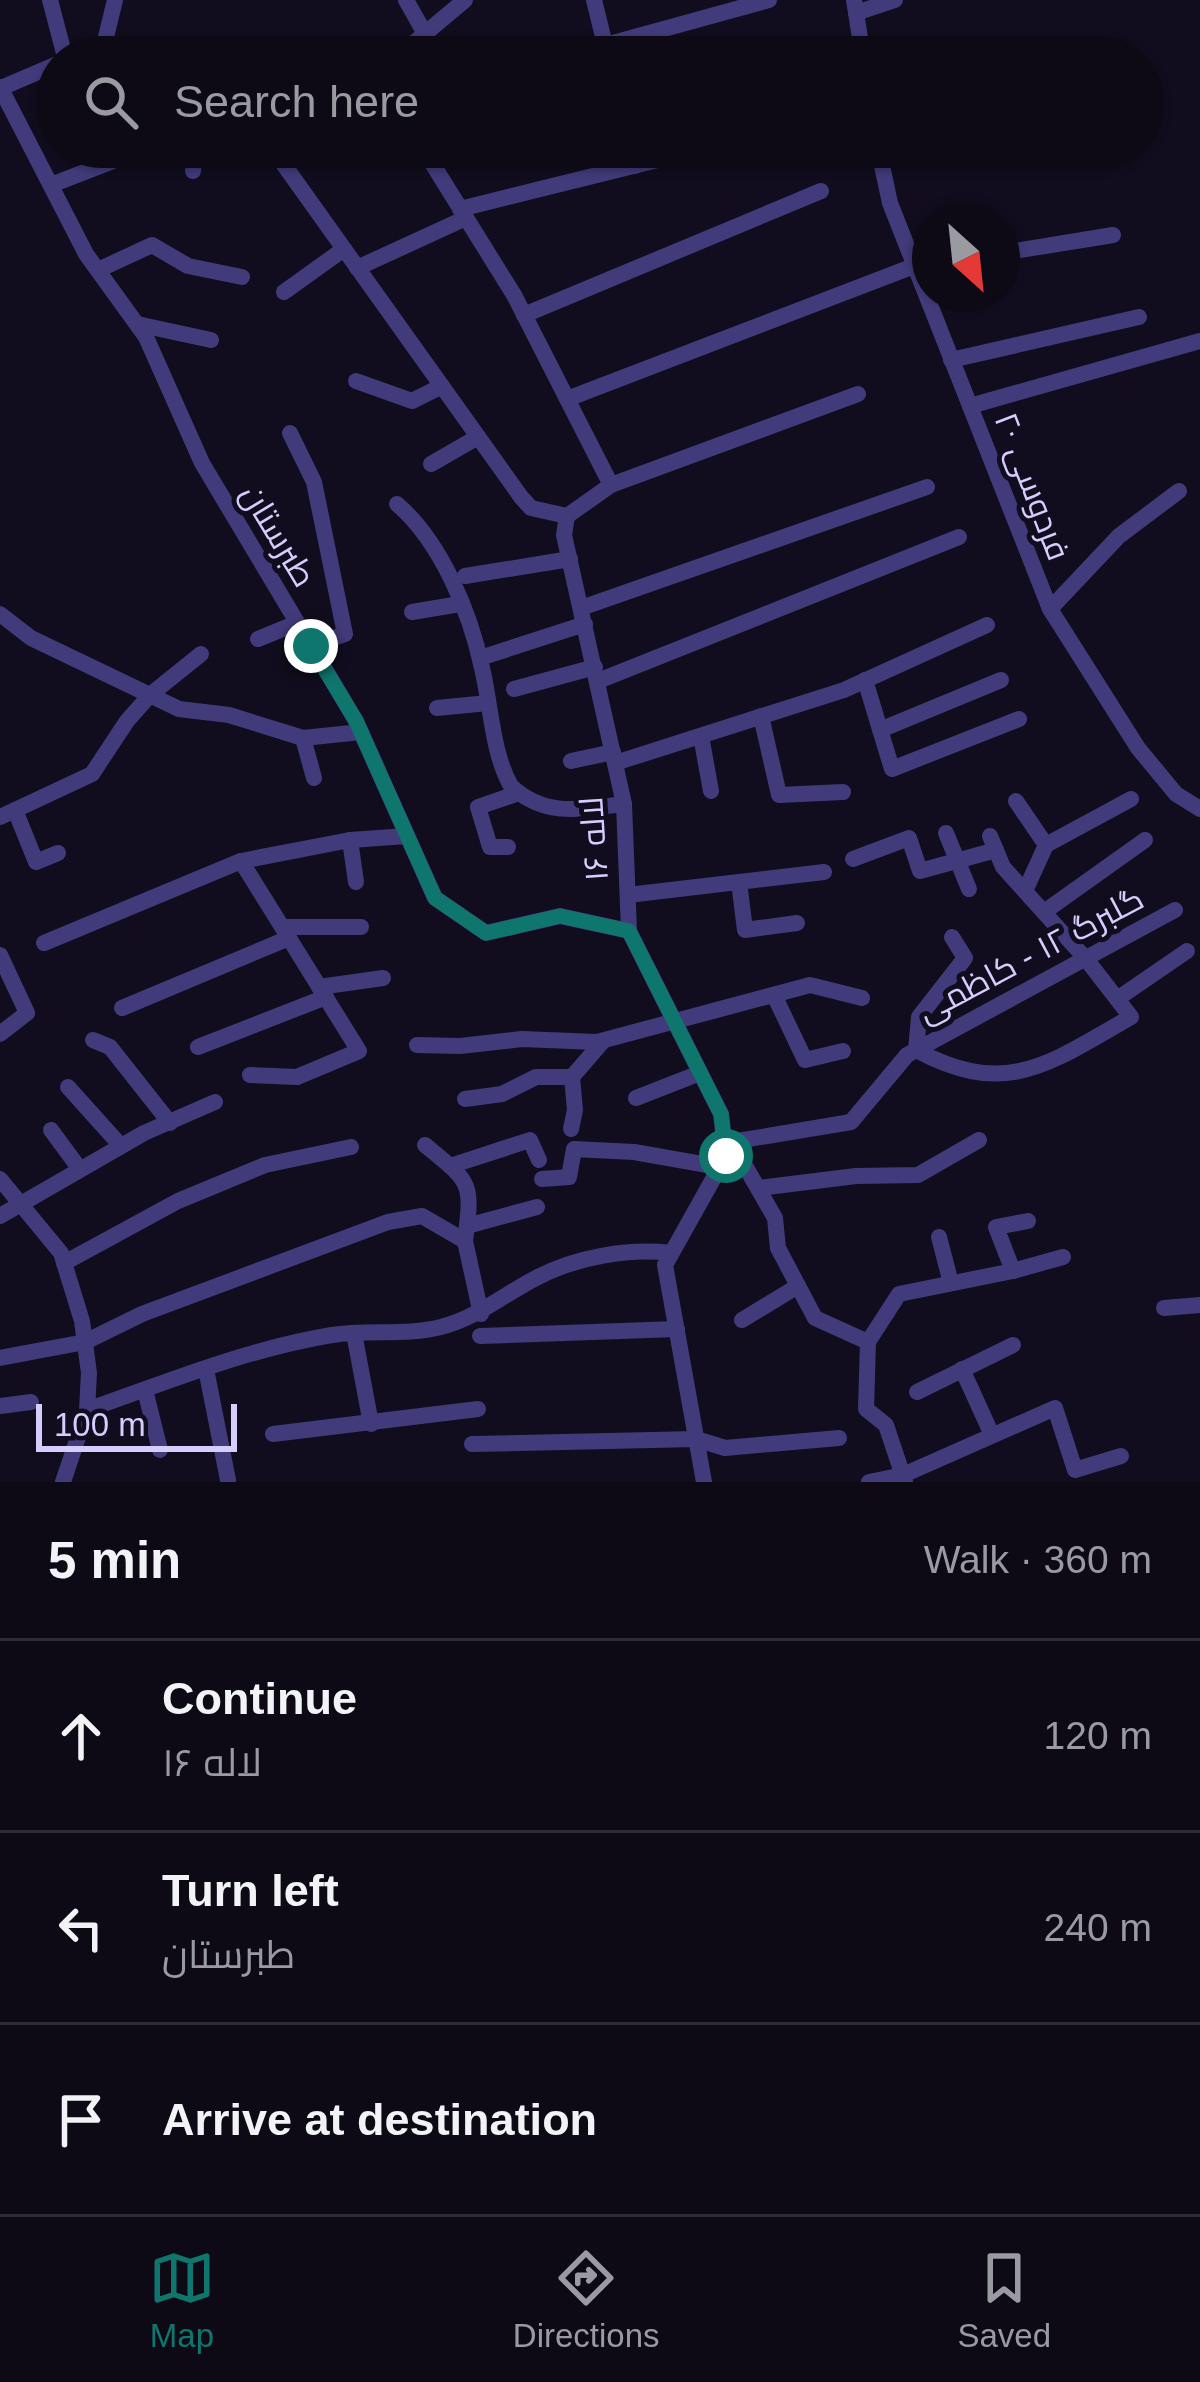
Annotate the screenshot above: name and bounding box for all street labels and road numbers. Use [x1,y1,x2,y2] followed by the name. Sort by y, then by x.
[986,407,1078,566] street label: فردوسی ۲۰
[233,477,323,594] street label: طبرستان
[572,795,615,882] street label: لاله ۱۶
[911,879,1150,1031] street label: گلبرگ ۱۲ - کاظمی

